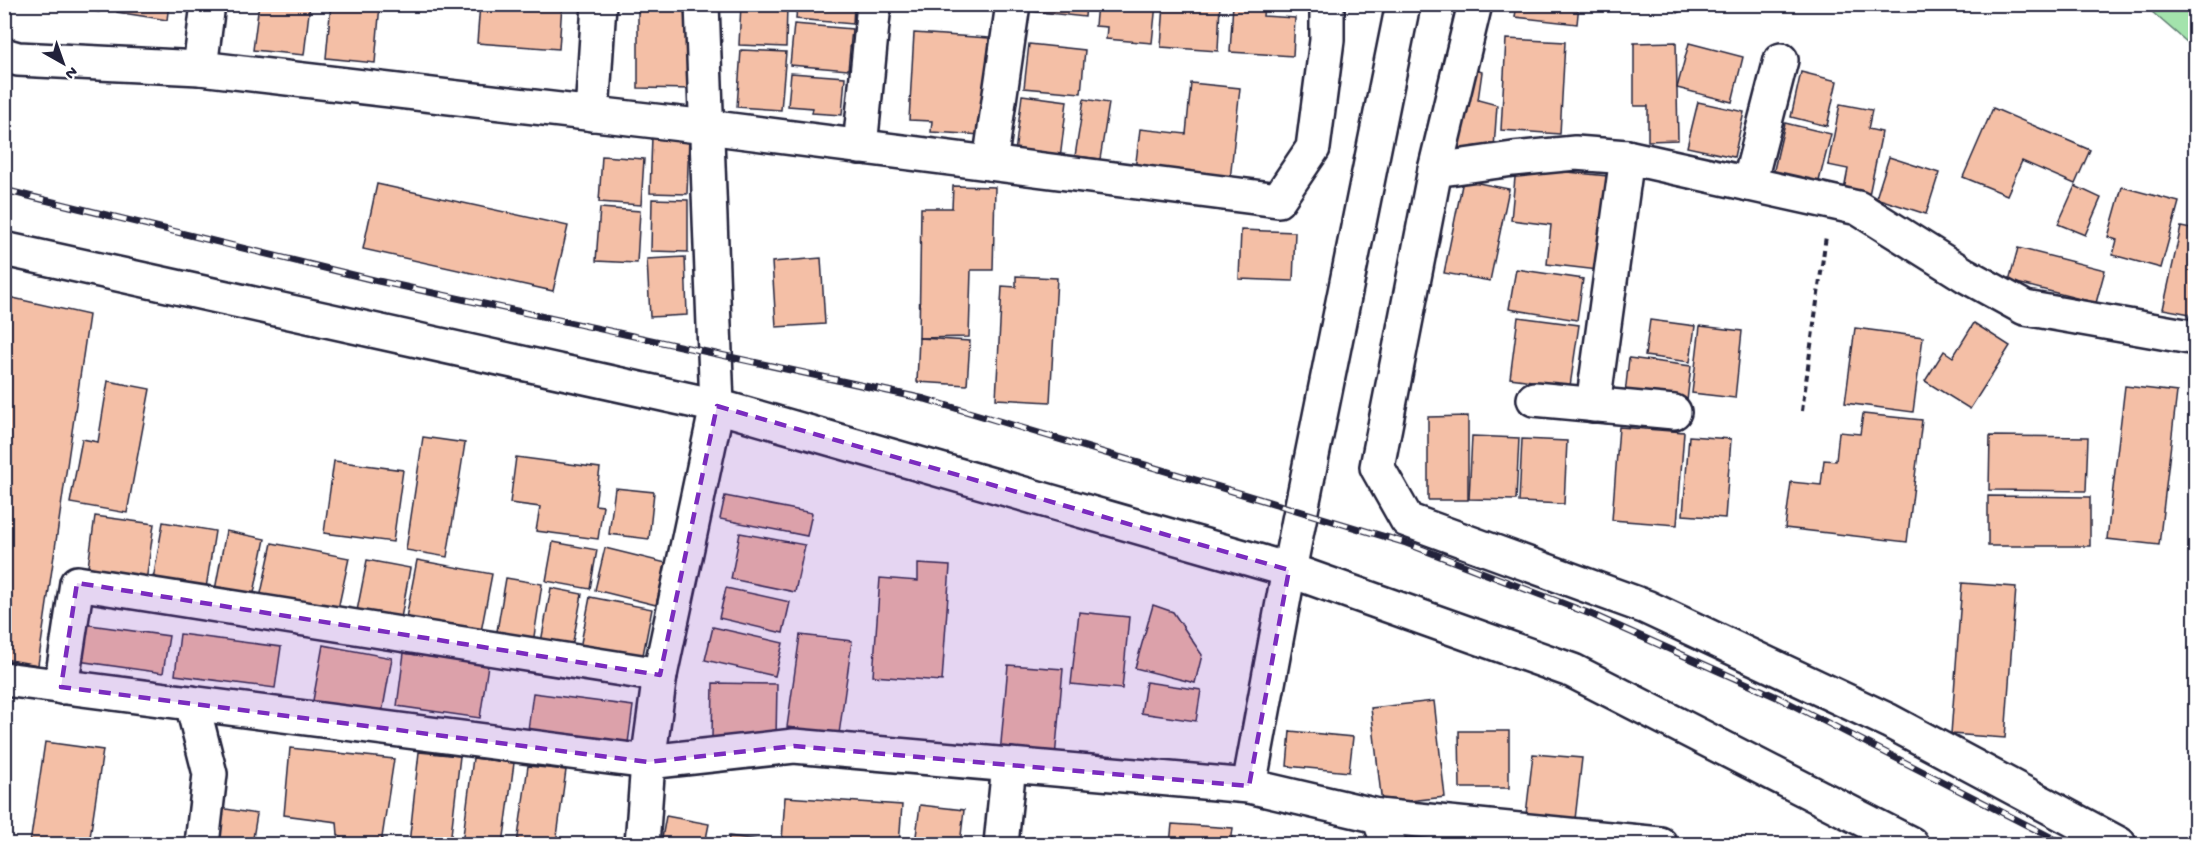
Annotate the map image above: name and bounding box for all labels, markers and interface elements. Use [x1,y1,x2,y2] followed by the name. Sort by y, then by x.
[33,33,93,93] north arrow
[60,61,81,83] text: N

